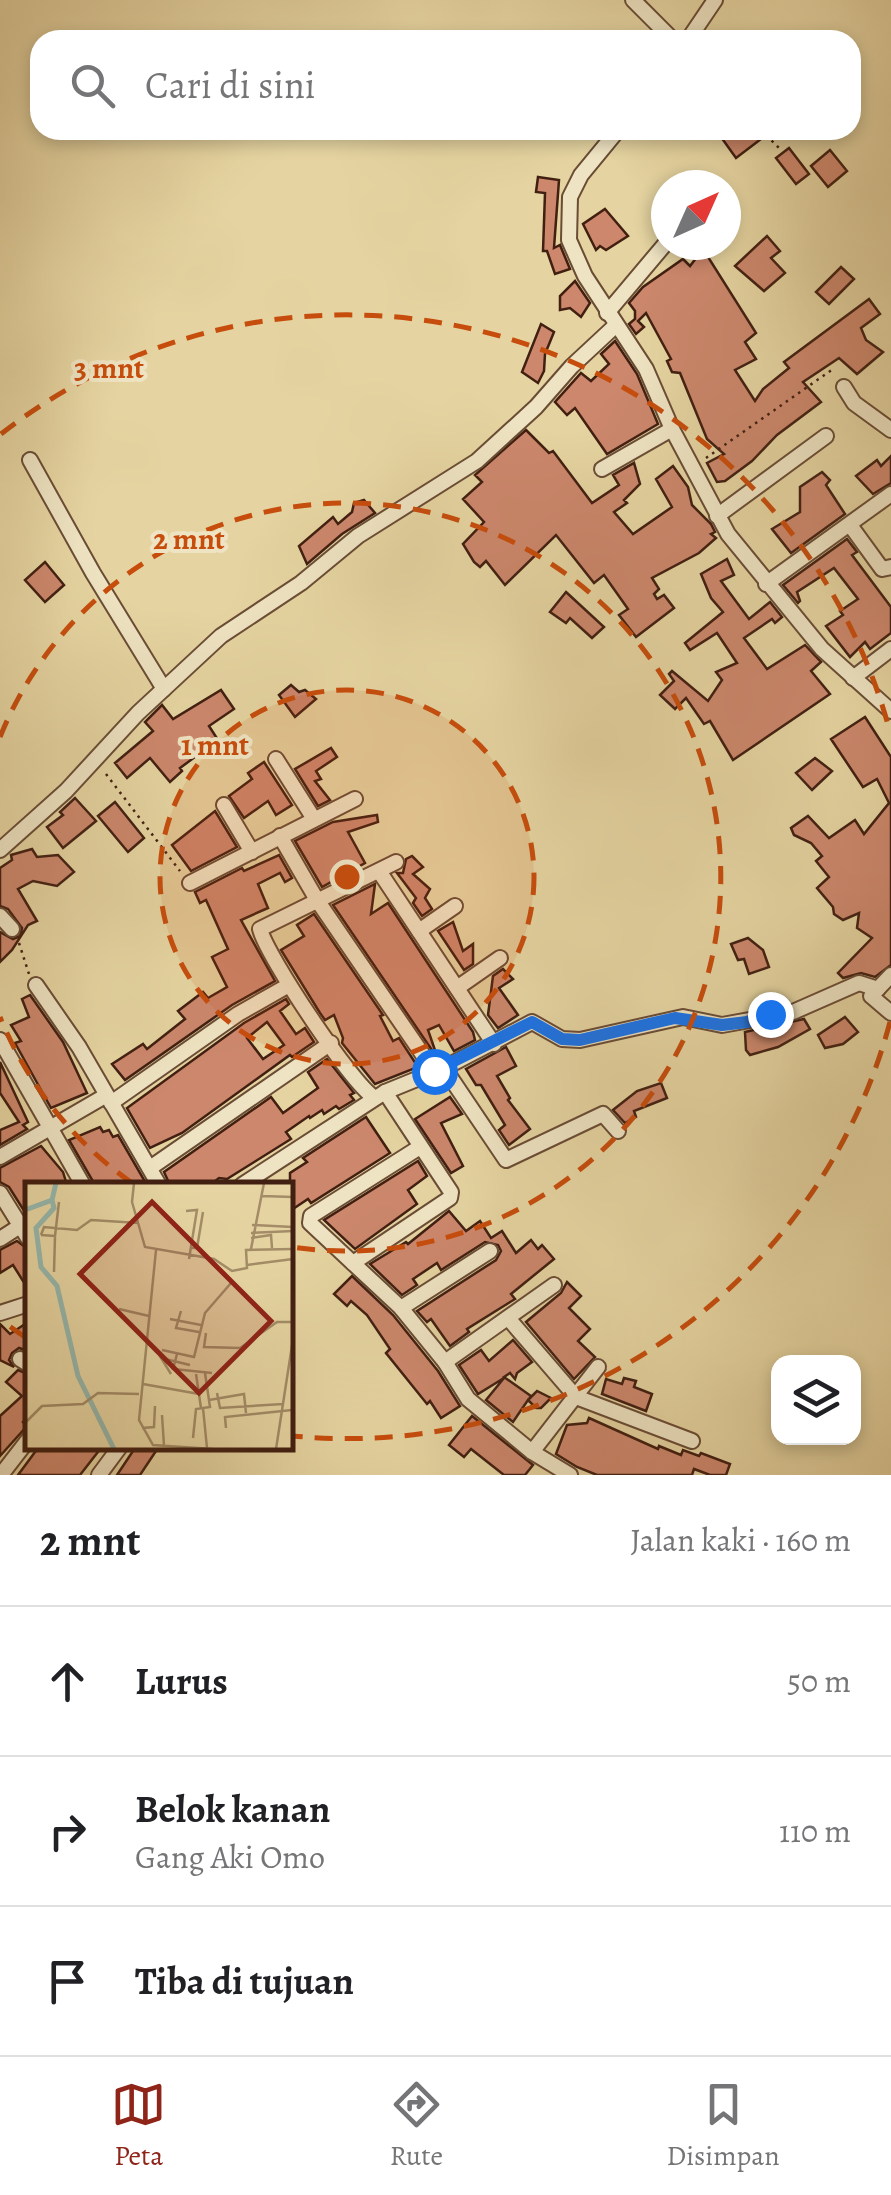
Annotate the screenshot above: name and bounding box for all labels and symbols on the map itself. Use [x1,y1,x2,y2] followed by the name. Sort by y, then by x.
[651,170,741,260] north arrow
[74,348,144,388] text: 3 mnt
[153,519,225,559] text: 2 mnt
[181,725,249,765] text: 1 mnt
[329,859,365,895] centre of rings
[748,992,794,1038] route end
[412,1049,458,1095] route start
[25,1182,292,1450] inset map

